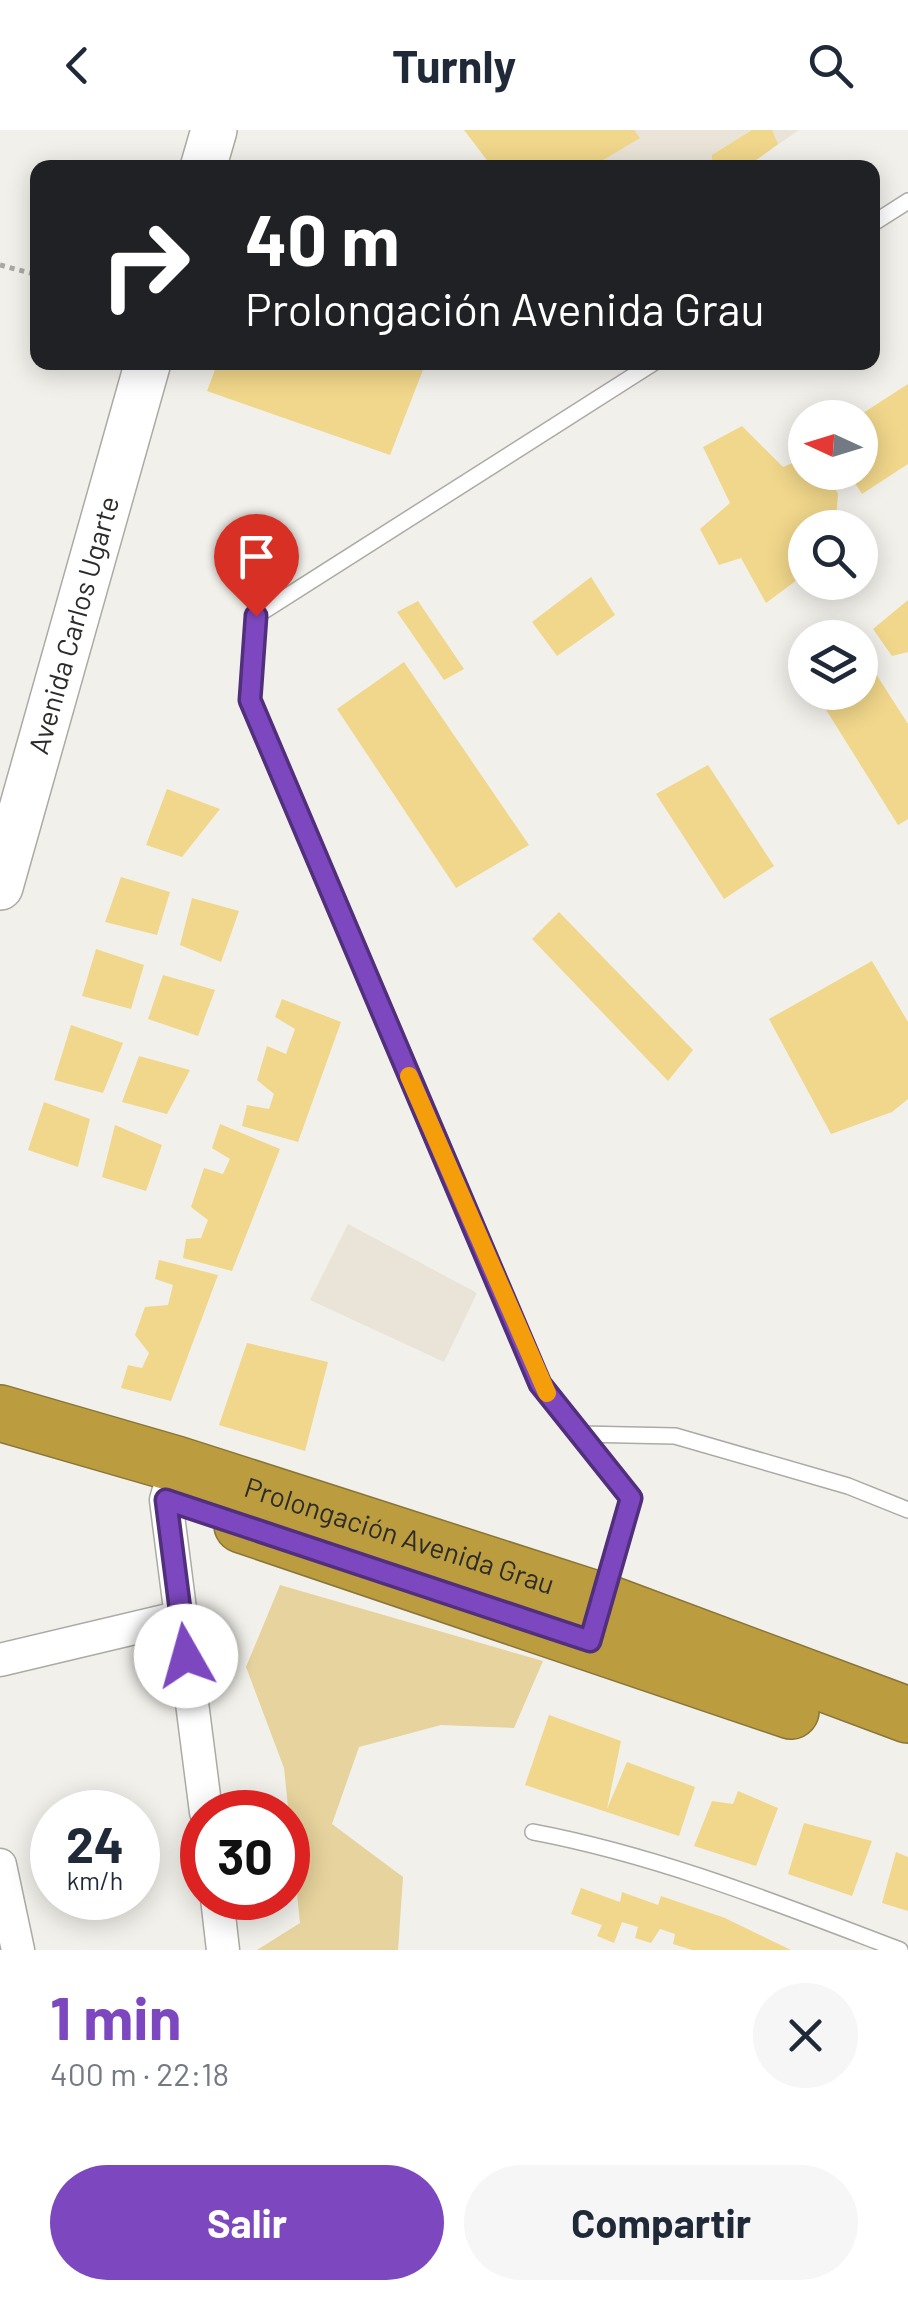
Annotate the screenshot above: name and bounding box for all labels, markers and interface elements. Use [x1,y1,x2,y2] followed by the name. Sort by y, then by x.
[50,38,105,93] icon: back
[392,38,516,92] text: Turnly
[803,38,858,93] icon: search
[245,196,400,280] text: 40 m
[80,200,210,330] icon: right
[245,281,765,335] text: Prolongación Avenida Grau
[788,400,878,490] north arrow
[788,400,878,710] map controls
[20,492,125,758] street label: Avenida Carlos Ugarte
[788,510,878,600] button: search
[214,514,299,617] pin
[229,529,284,584] icon: arrive
[788,620,878,710] button: layers
[241,1469,559,1601] street label: Prolongación Avenida Grau
[134,1604,238,1708] position arrow
[180,1790,310,1920] speed limit sign: 30
[66,1813,124,1873] text: 24
[67,1865,123,1895] text: km/h
[50,1980,181,2052] text: 1 min
[753,1983,858,2088] button: close
[50,2054,229,2092] text: 400 m · 22:18
[50,2165,444,2280] button: Salir
[464,2165,858,2280] button: Compartir

